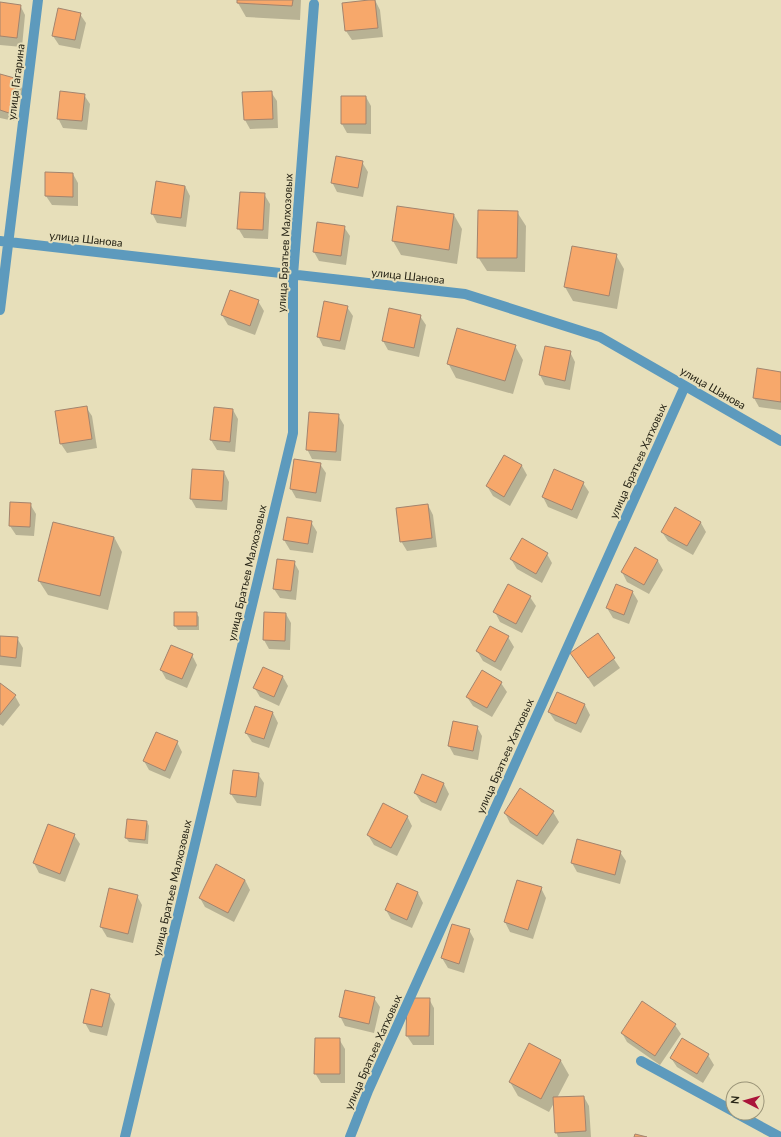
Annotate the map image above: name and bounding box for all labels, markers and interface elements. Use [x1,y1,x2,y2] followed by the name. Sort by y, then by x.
[4,43,27,121] street label: улица Гагарина
[274,173,295,313] street label: улица Братьев Малхозовых
[49,228,123,249] street label: улица Шанова
[371,265,445,286] street label: улица Шанова
[678,364,748,412] street label: улица Шанова
[606,401,669,520] street label: улица Братьев Хатховых
[225,503,269,642] street label: улица Братьев Малхозовых
[473,696,536,815] street label: улица Братьев Хатховых
[150,818,194,957] street label: улица Братьев Малхозовых
[341,992,404,1111] street label: улица Братьев Хатховых
[725,1081,765,1121] north arrow
[728,1095,741,1105] text: N

